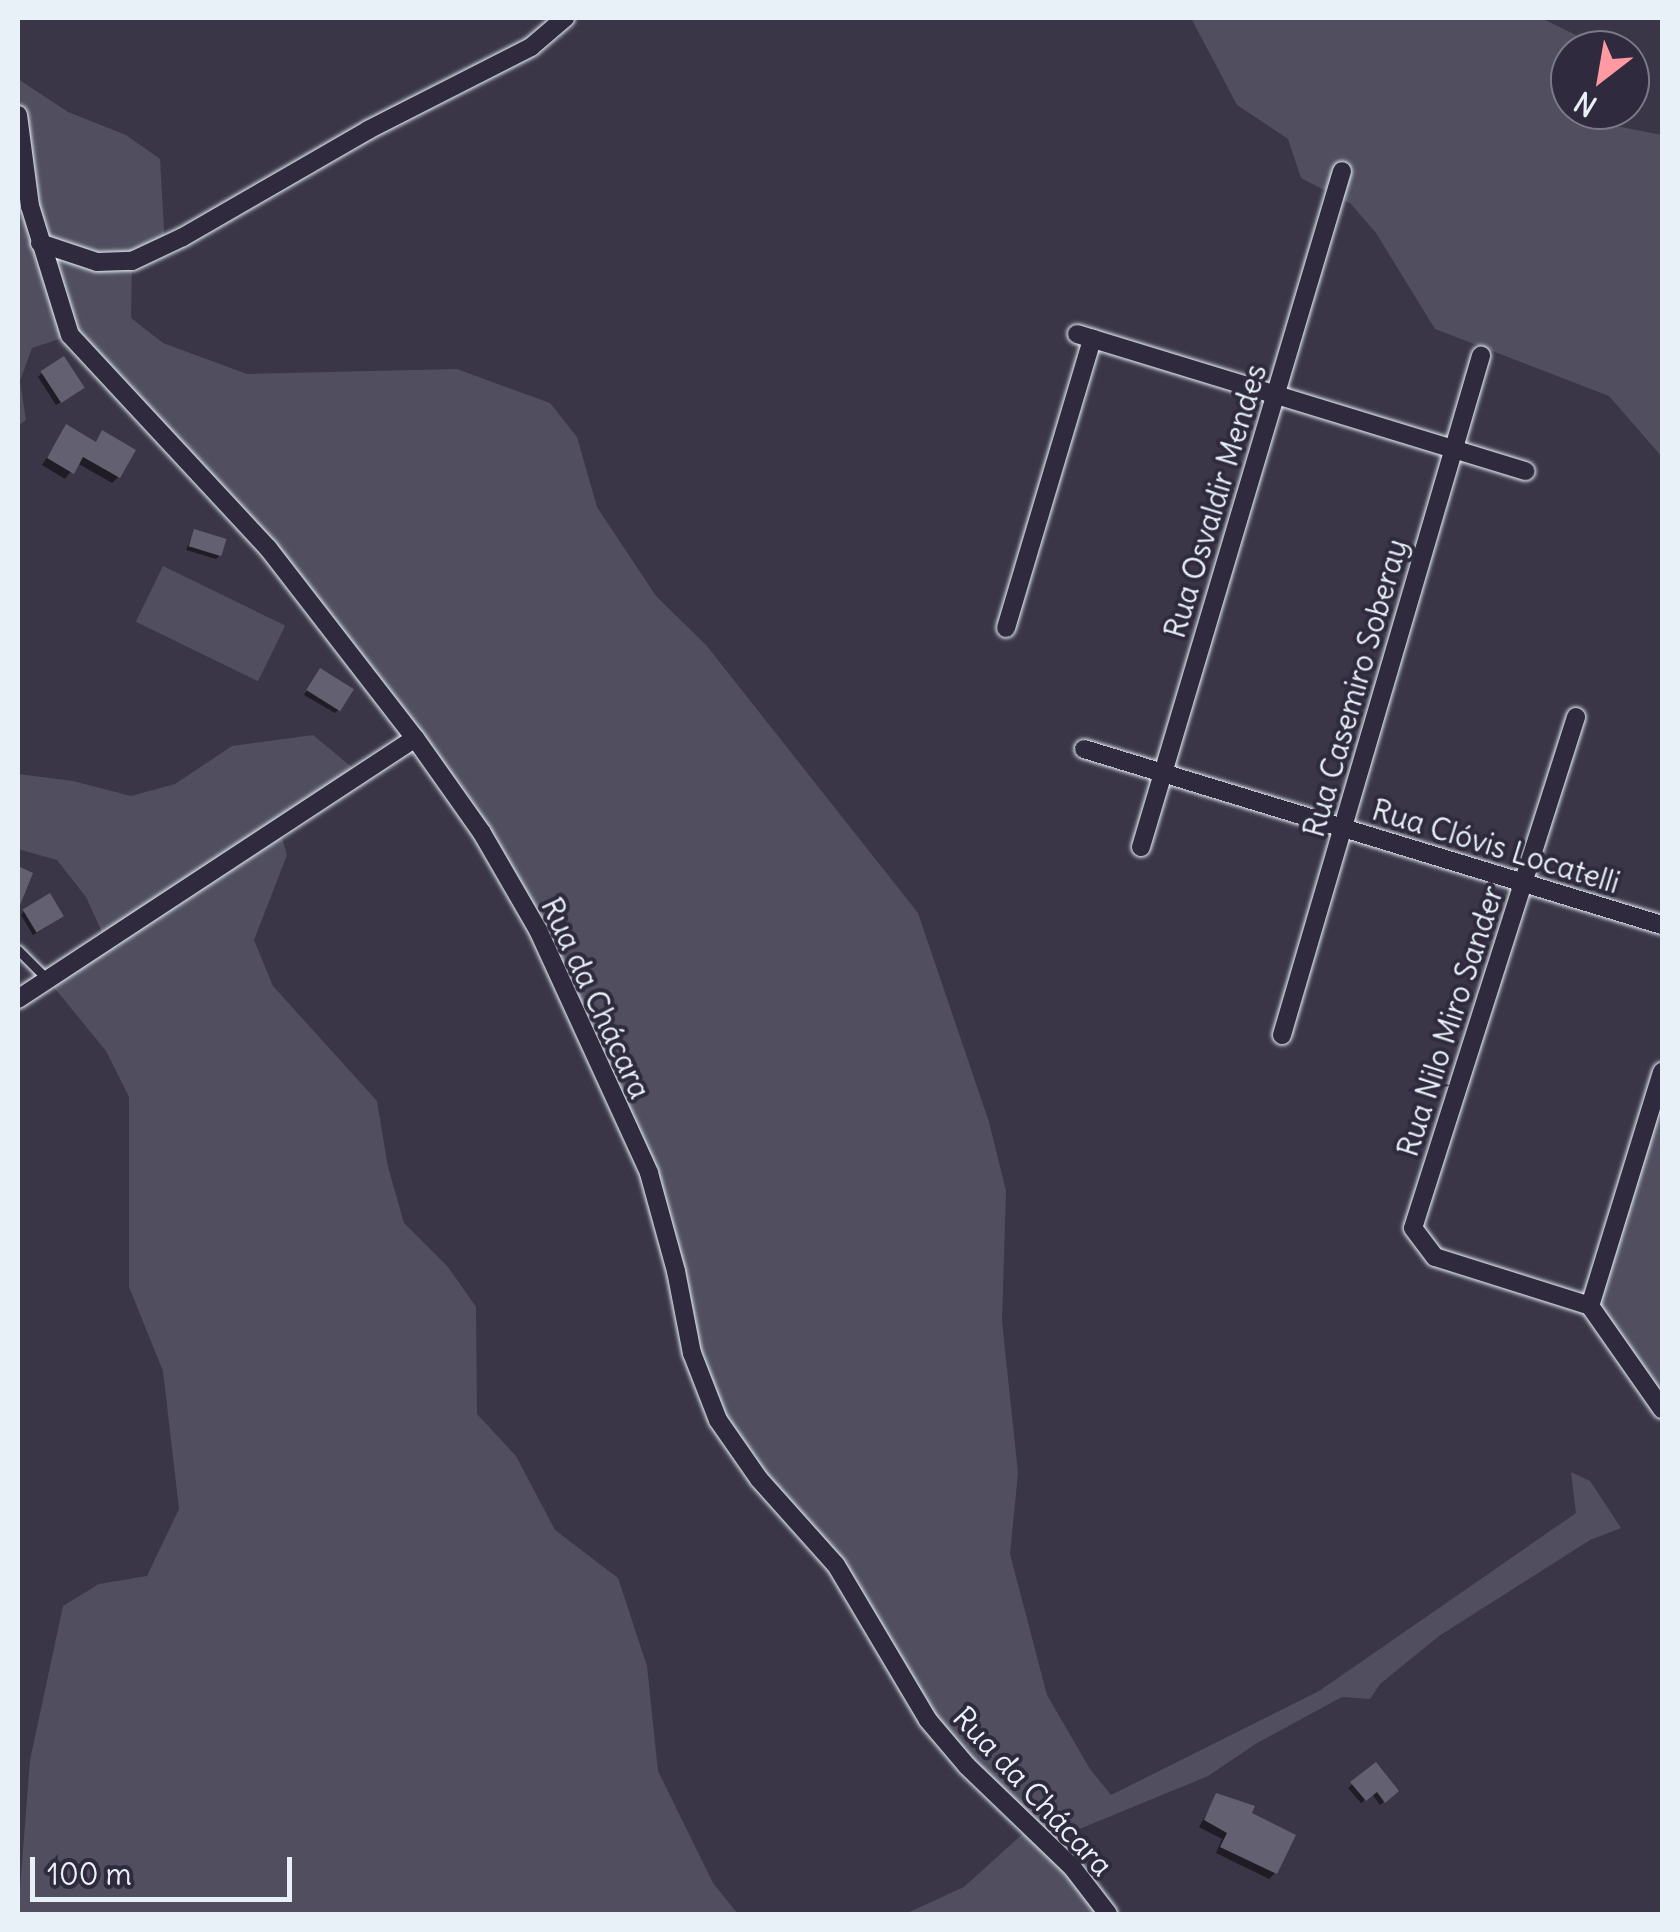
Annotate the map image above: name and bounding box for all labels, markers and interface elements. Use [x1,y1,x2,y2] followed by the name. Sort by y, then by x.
[1550,30,1650,130] north arrow
[1568,84,1603,124] text: N
[1156,360,1274,642] street label: Rua Osvaldir Mendes
[1295,535,1415,841] street label: Rua Casemiro Soberay
[1368,791,1624,901] street label: Rua Clóvis Locatelli
[1389,881,1511,1161] street label: Rua Nilo Miro Sander
[534,892,658,1104] street label: Rua da Chácara
[946,1699,1120,1883] street label: Rua da Chácara
[35,1837,298,1899] scale bar
[47,1855,132,1893] text: 100 m

